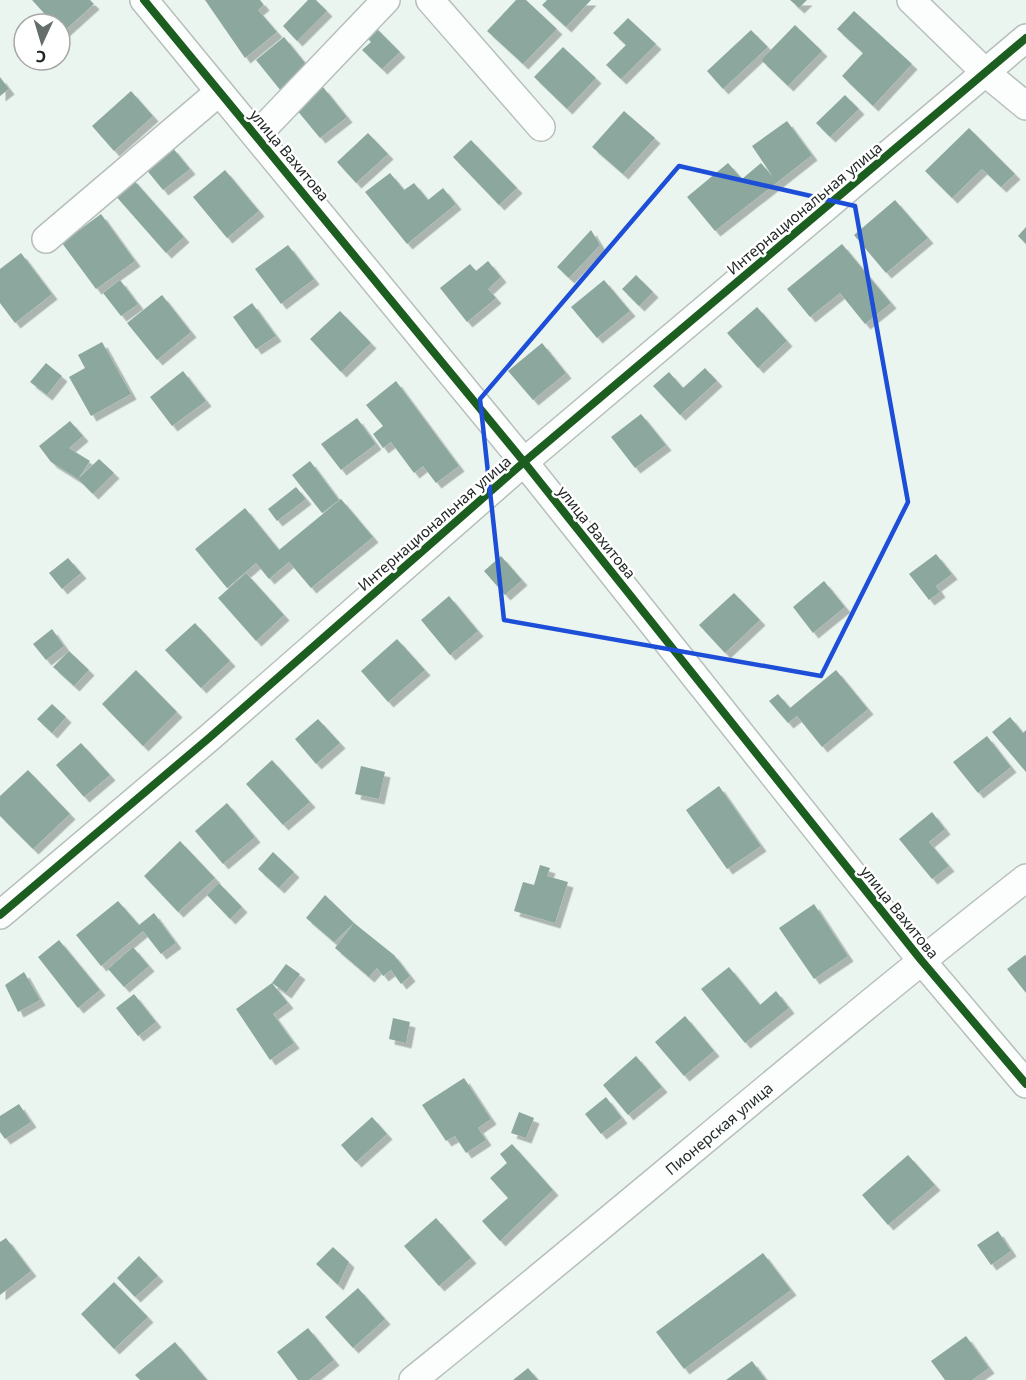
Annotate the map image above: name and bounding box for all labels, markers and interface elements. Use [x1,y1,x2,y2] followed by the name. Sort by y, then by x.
[12,12,72,72] north arrow
[35,46,47,68] text: С
[246,105,334,205] street label: улица Вахитова
[722,137,886,279] street label: Интернациональная улица
[353,451,515,595] street label: Интернациональная улица
[553,482,641,582] street label: улица Вахитова
[856,862,944,962] street label: улица Вахитова
[661,1078,777,1179] street label: Пионерская улица

